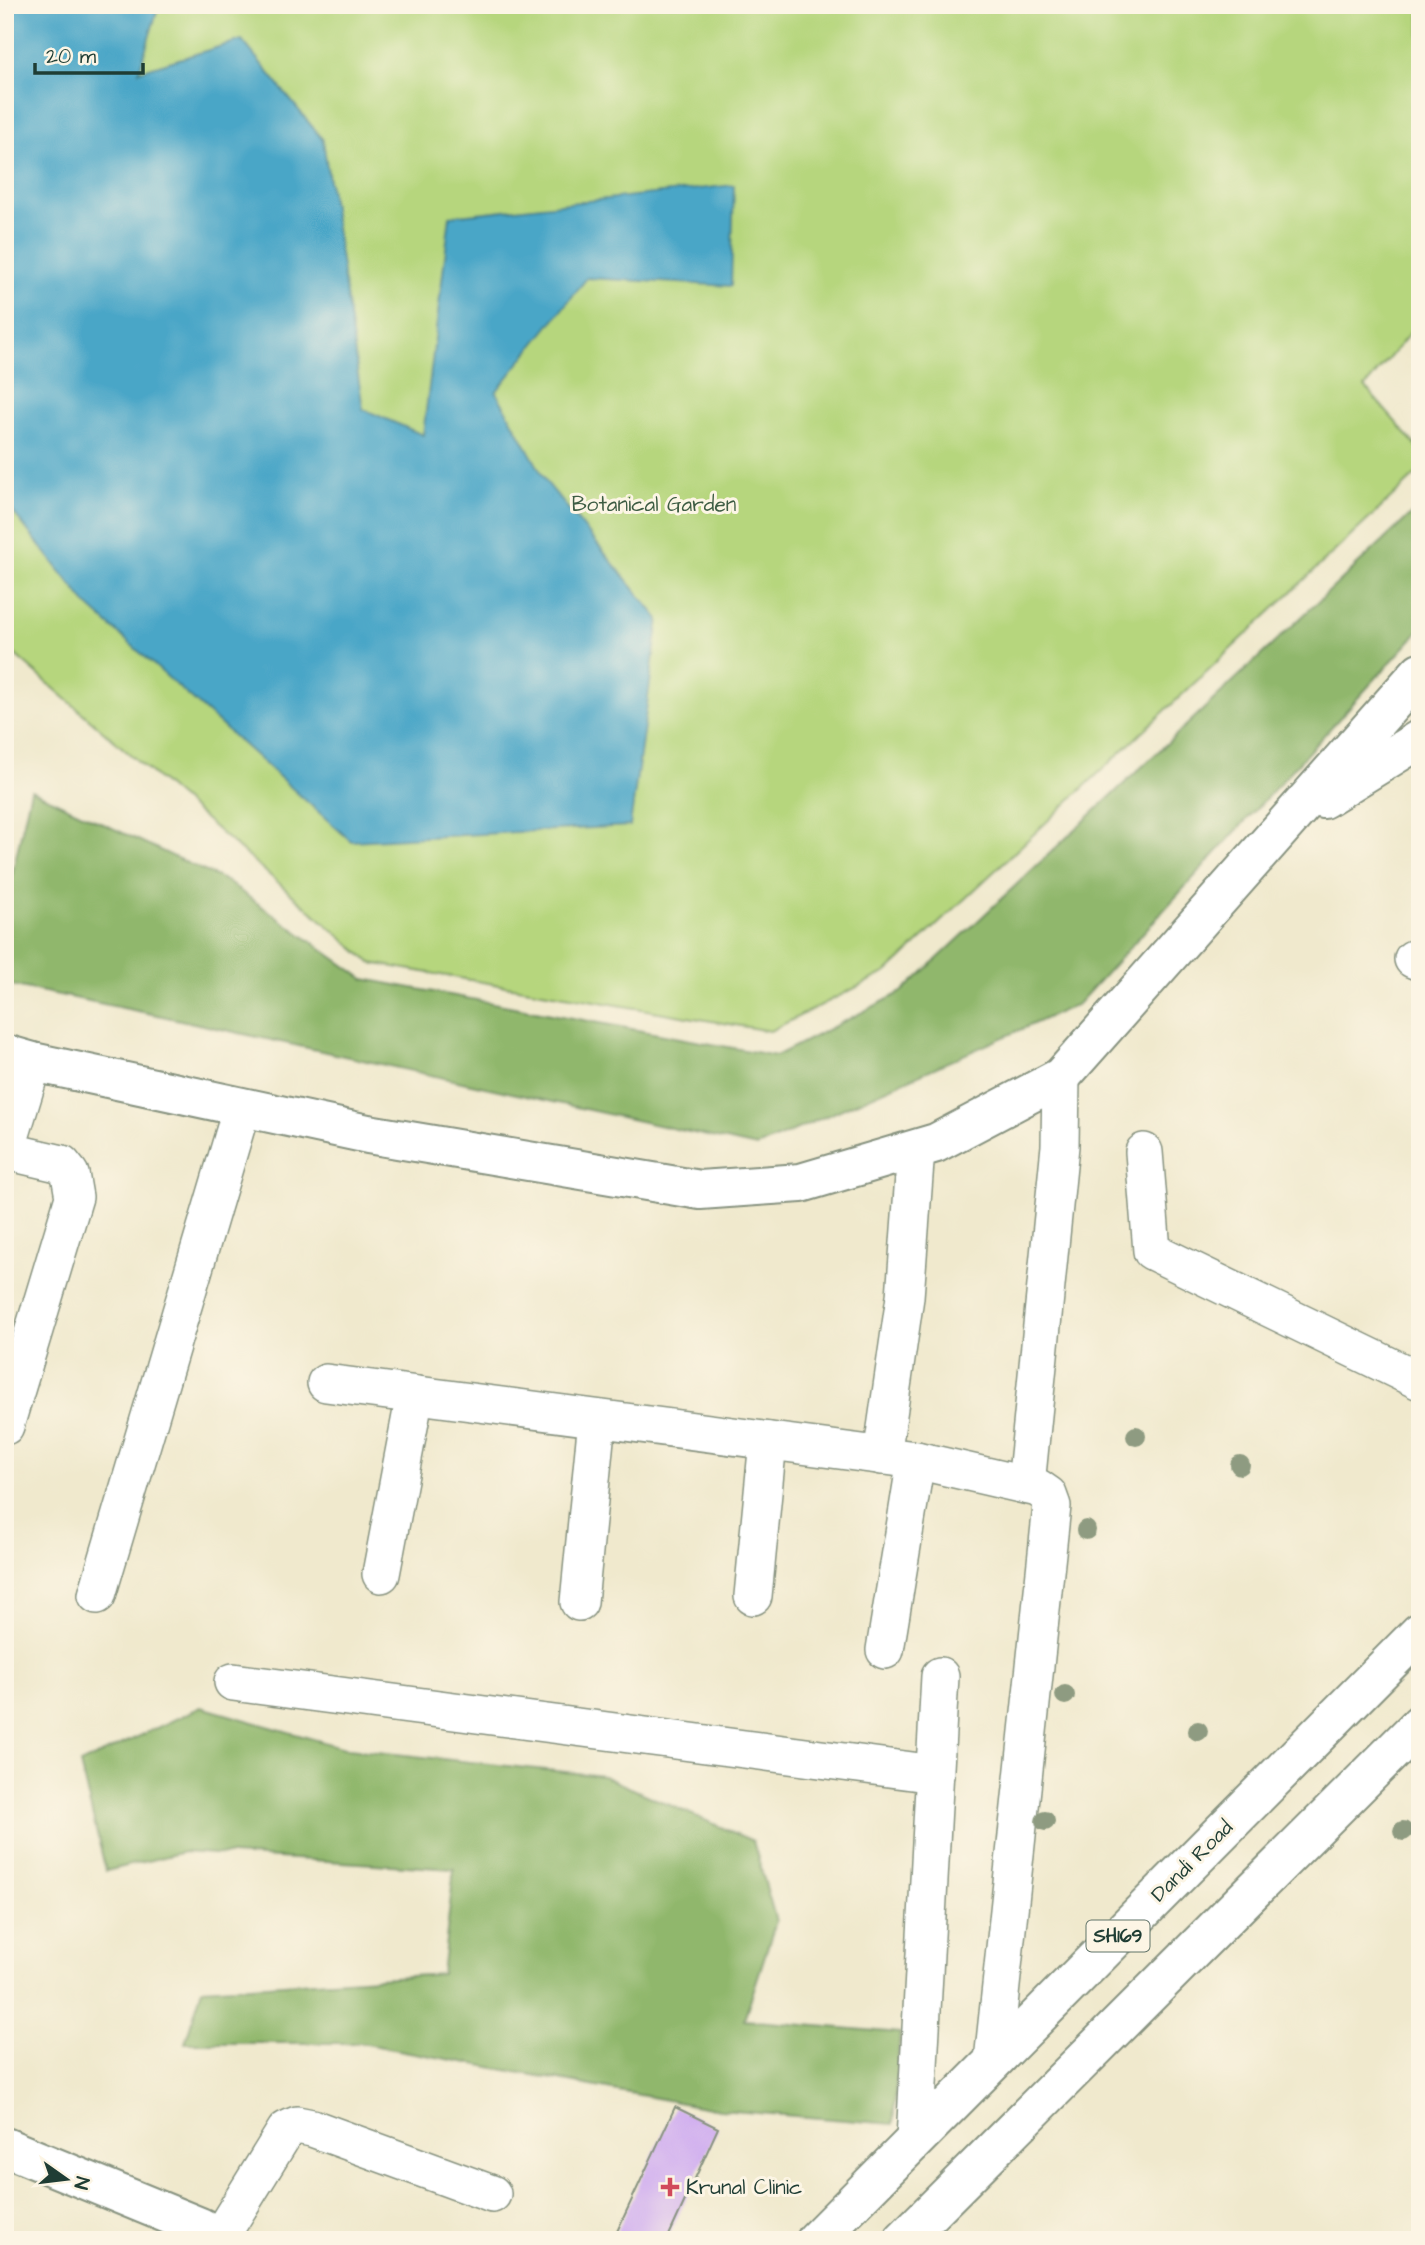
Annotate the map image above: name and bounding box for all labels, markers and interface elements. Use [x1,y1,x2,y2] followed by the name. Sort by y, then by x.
[35,32,144,76] scale bar
[46,42,97,71] text: 20 m
[572,490,736,519] park label: Botanical Garden
[1144,1813,1240,1909] street label: Dandi Road
[1086,1920,1150,1952] road number: SH169
[32,2144,102,2214] north arrow
[686,2173,802,2202] place label: Krunal Clinic
[66,2174,96,2192] text: N
[660,2177,680,2197] marker: Krunal Clinic

